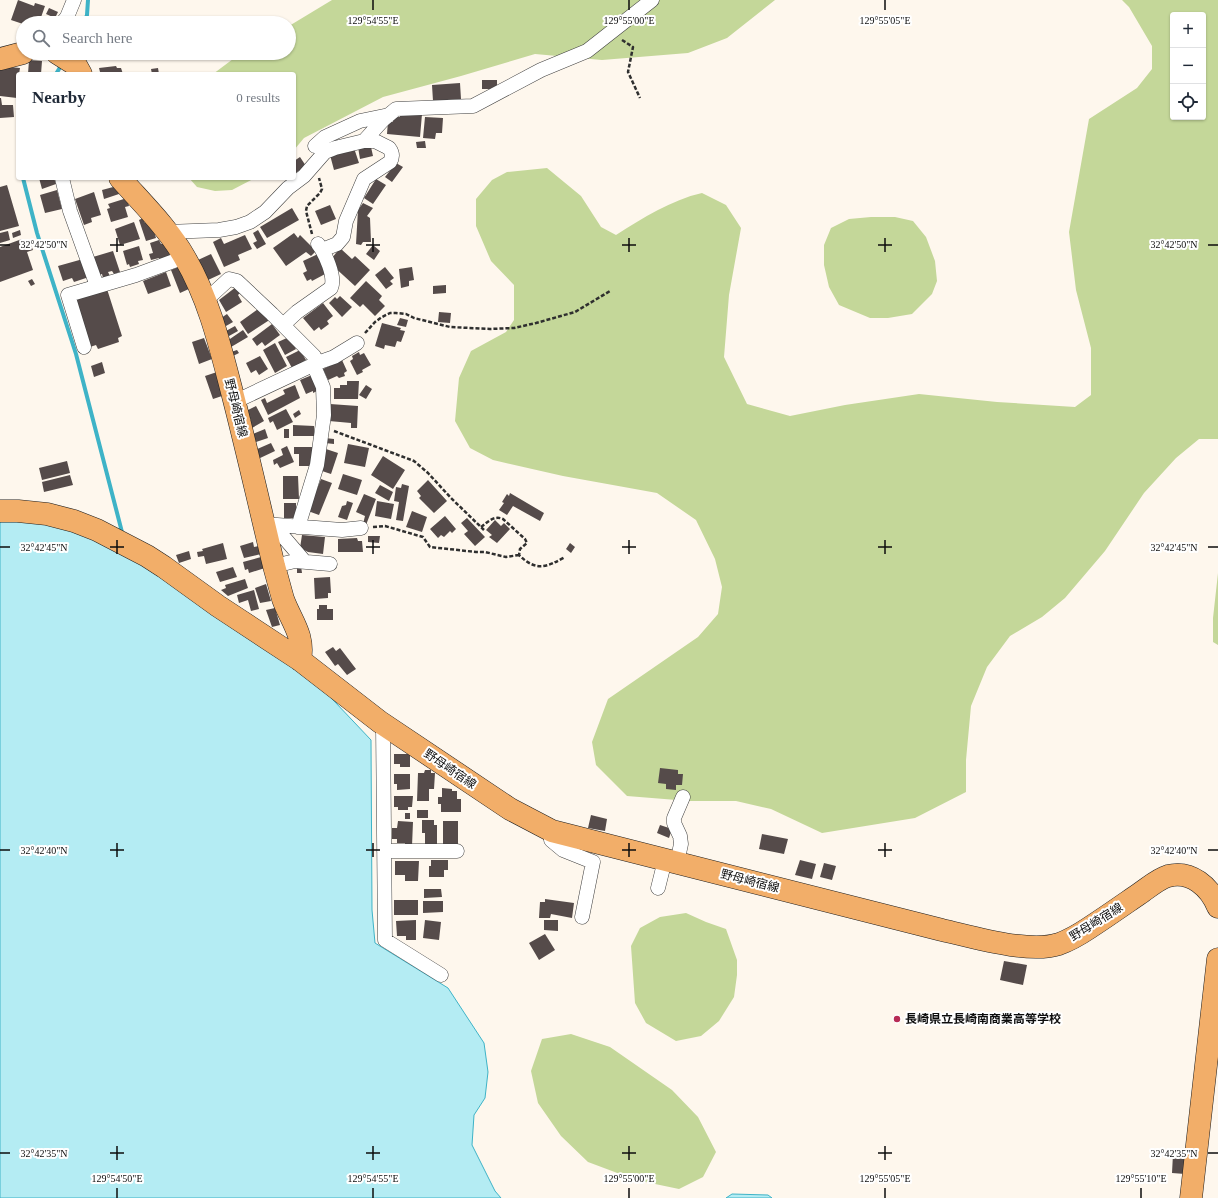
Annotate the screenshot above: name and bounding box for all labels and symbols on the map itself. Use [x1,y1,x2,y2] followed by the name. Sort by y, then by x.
[348,15,399,26] text: 129°54'55"E
[604,15,655,26] text: 129°55'00"E
[860,15,911,26] text: 129°55'05"E
[20,239,68,250] text: 32°42'50"N
[1150,239,1198,250] text: 32°42'50"N
[222,377,250,439] street label: 野母崎宿線
[20,542,68,553] text: 32°42'45"N
[1150,542,1198,553] text: 32°42'45"N
[421,746,479,792] street label: 野母崎宿線
[20,845,68,856] text: 32°42'40"N
[1150,845,1198,856] text: 32°42'40"N
[719,867,781,895] street label: 野母崎宿線
[1067,900,1125,944] street label: 野母崎宿線
[905,1012,1061,1026] place label: 長崎県立長崎南商業高等学校
[892,1014,902,1024] marker: 長崎県立長崎南商業高等学校
[20,1148,68,1159] text: 32°42'35"N
[1150,1148,1198,1159] text: 32°42'35"N
[92,1173,143,1184] text: 129°54'50"E
[348,1173,399,1184] text: 129°54'55"E
[604,1173,655,1184] text: 129°55'00"E
[860,1173,911,1184] text: 129°55'05"E
[1116,1173,1167,1184] text: 129°55'10"E

